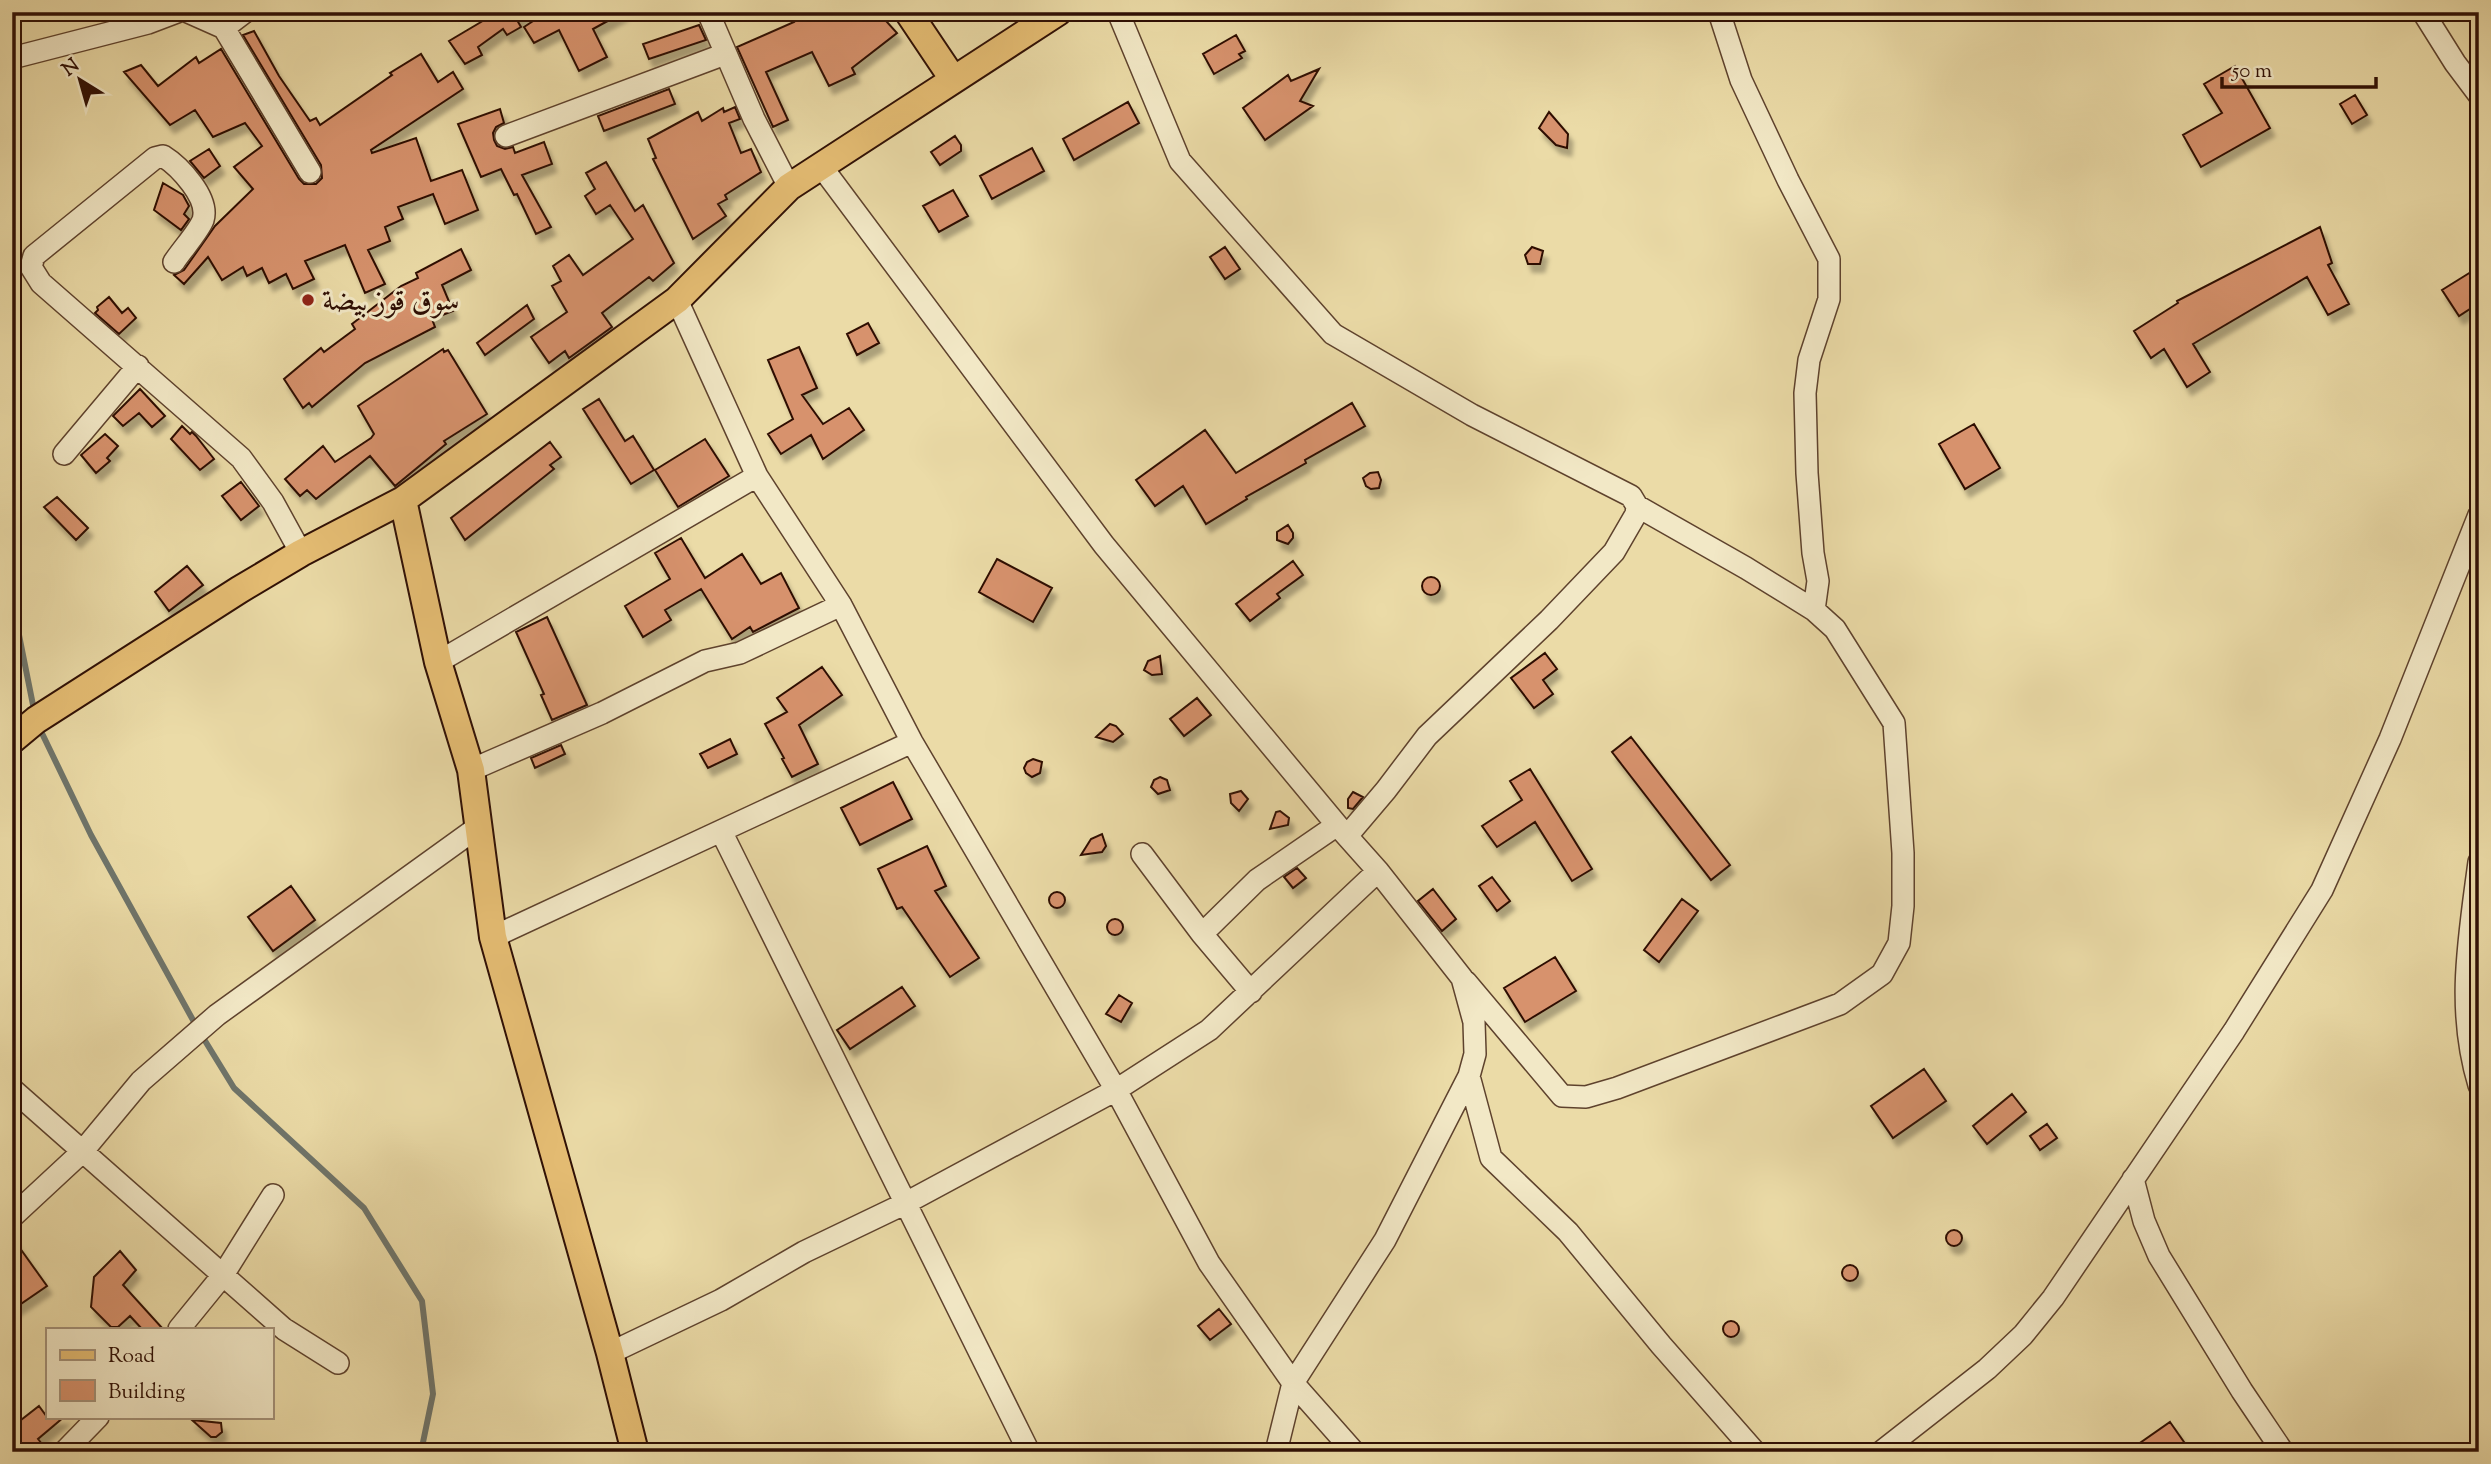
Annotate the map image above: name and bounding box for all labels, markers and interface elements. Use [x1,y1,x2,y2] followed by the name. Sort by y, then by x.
[46,46,116,116] north arrow
[2222,46,2376,90] scale bar
[57,53,85,84] text: N
[2231,57,2272,87] text: 50 m
[322,281,459,324] place label: سوق قوز بيضة
[300,292,316,308] marker: سوق قوز بيضة
[46,1328,273,1418] legend
[108,1342,155,1372] text: Road
[108,1378,185,1408] text: Building

